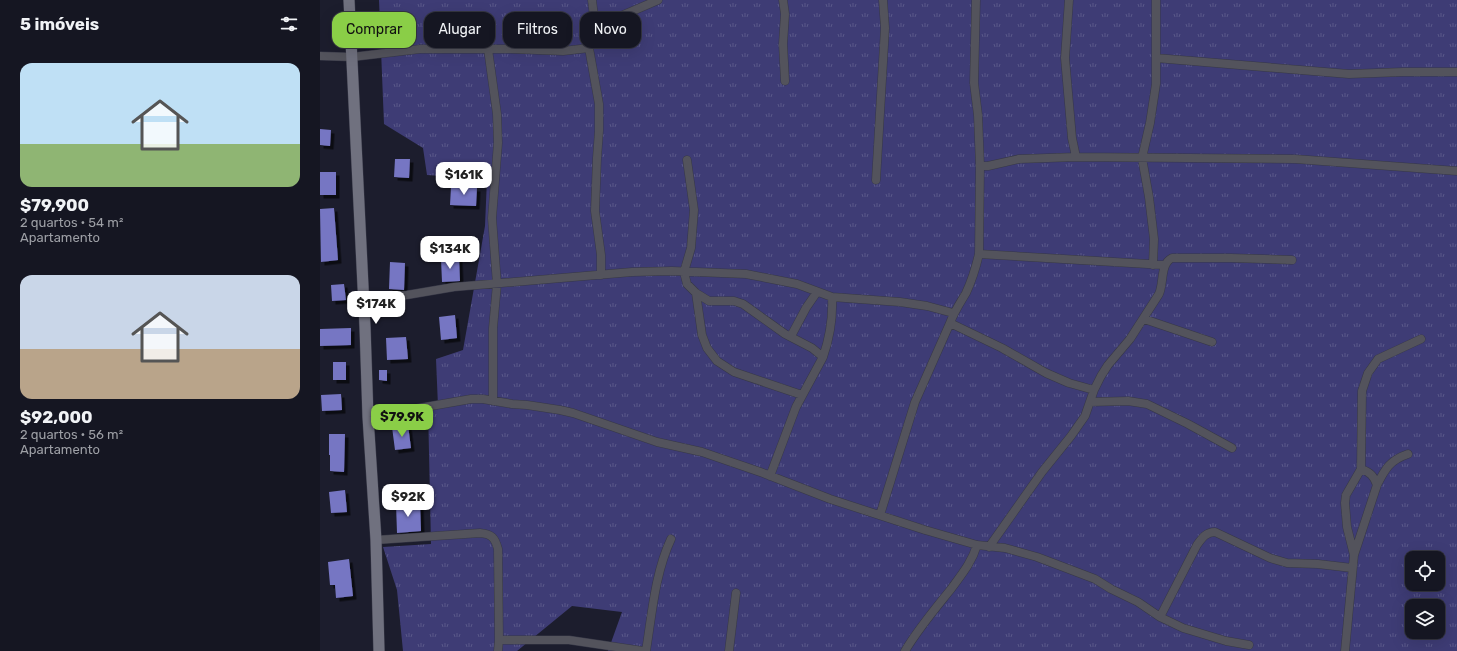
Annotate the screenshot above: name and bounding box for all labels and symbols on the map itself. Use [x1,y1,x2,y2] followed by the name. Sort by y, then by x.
[436,162,492,196] pin: $161K
[422,236,478,270] pin: $134K
[348,291,404,325] pin: $174K
[369,404,435,438] pin: $79.9K
[384,484,432,518] pin: $92K

